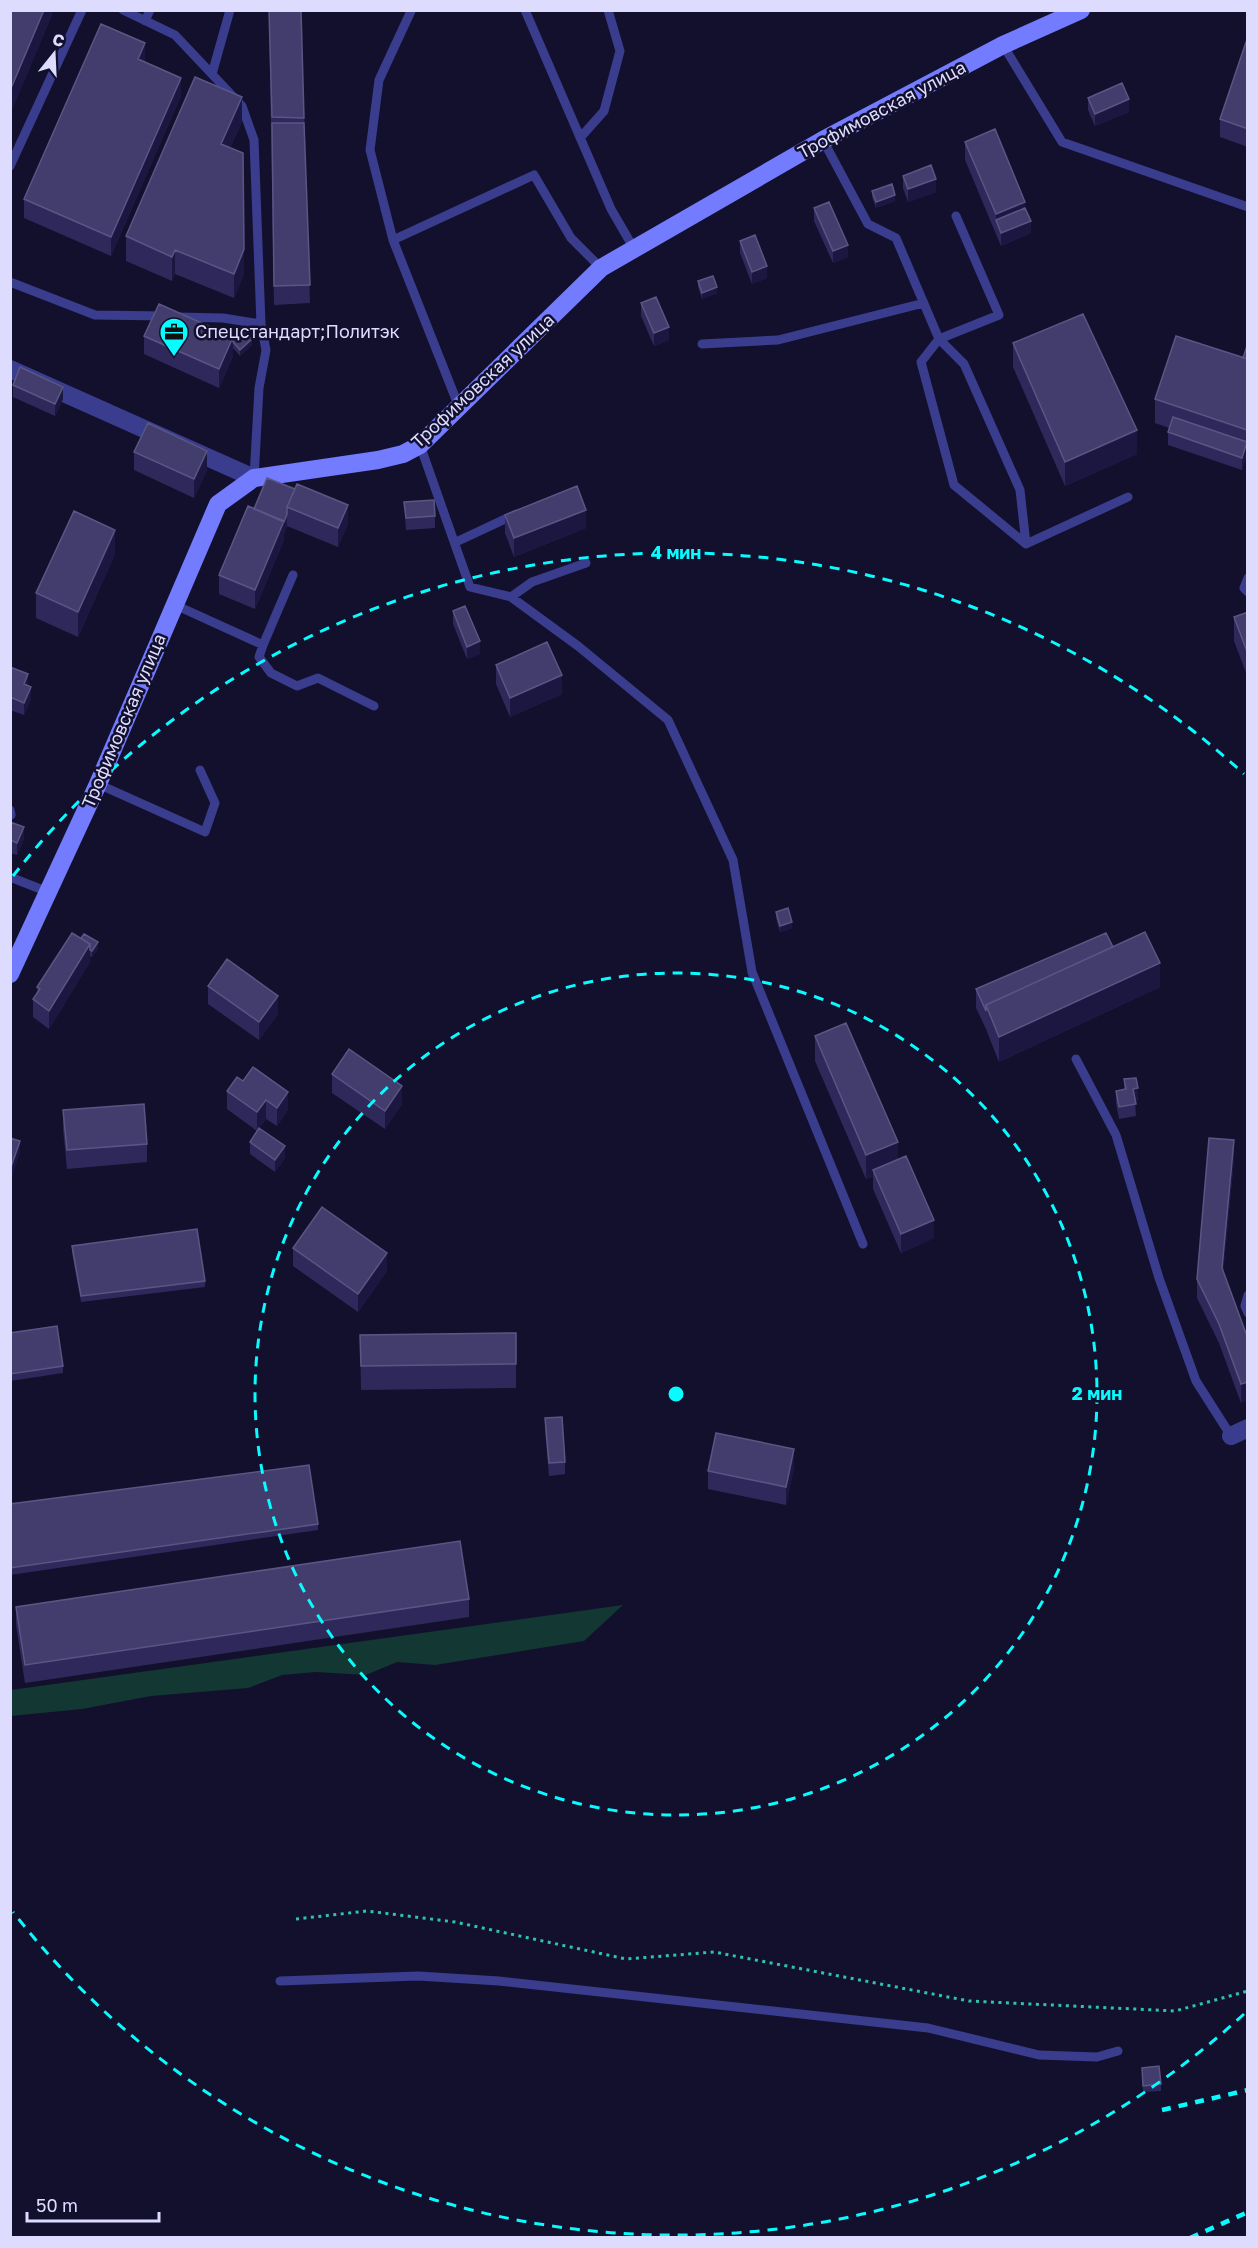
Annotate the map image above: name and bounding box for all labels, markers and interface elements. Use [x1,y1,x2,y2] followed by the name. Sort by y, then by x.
[24,24,84,84] north arrow
[50,28,67,51] text: С
[794,55,969,163] street label: Трофимовская улица
[406,308,558,452] street label: Трофимовская улица
[158,316,190,358] office icon: Спецстандарт;Политэк
[195,320,400,342] place label: Спецстандарт;Политэк
[651,541,701,563] text: 4 мин
[76,630,170,811] street label: Трофимовская улица
[1072,1382,1122,1404] text: 2 мин
[666,1384,686,1404] centre of rings
[27,2185,159,2223] scale bar
[36,2194,78,2216] text: 50 m

